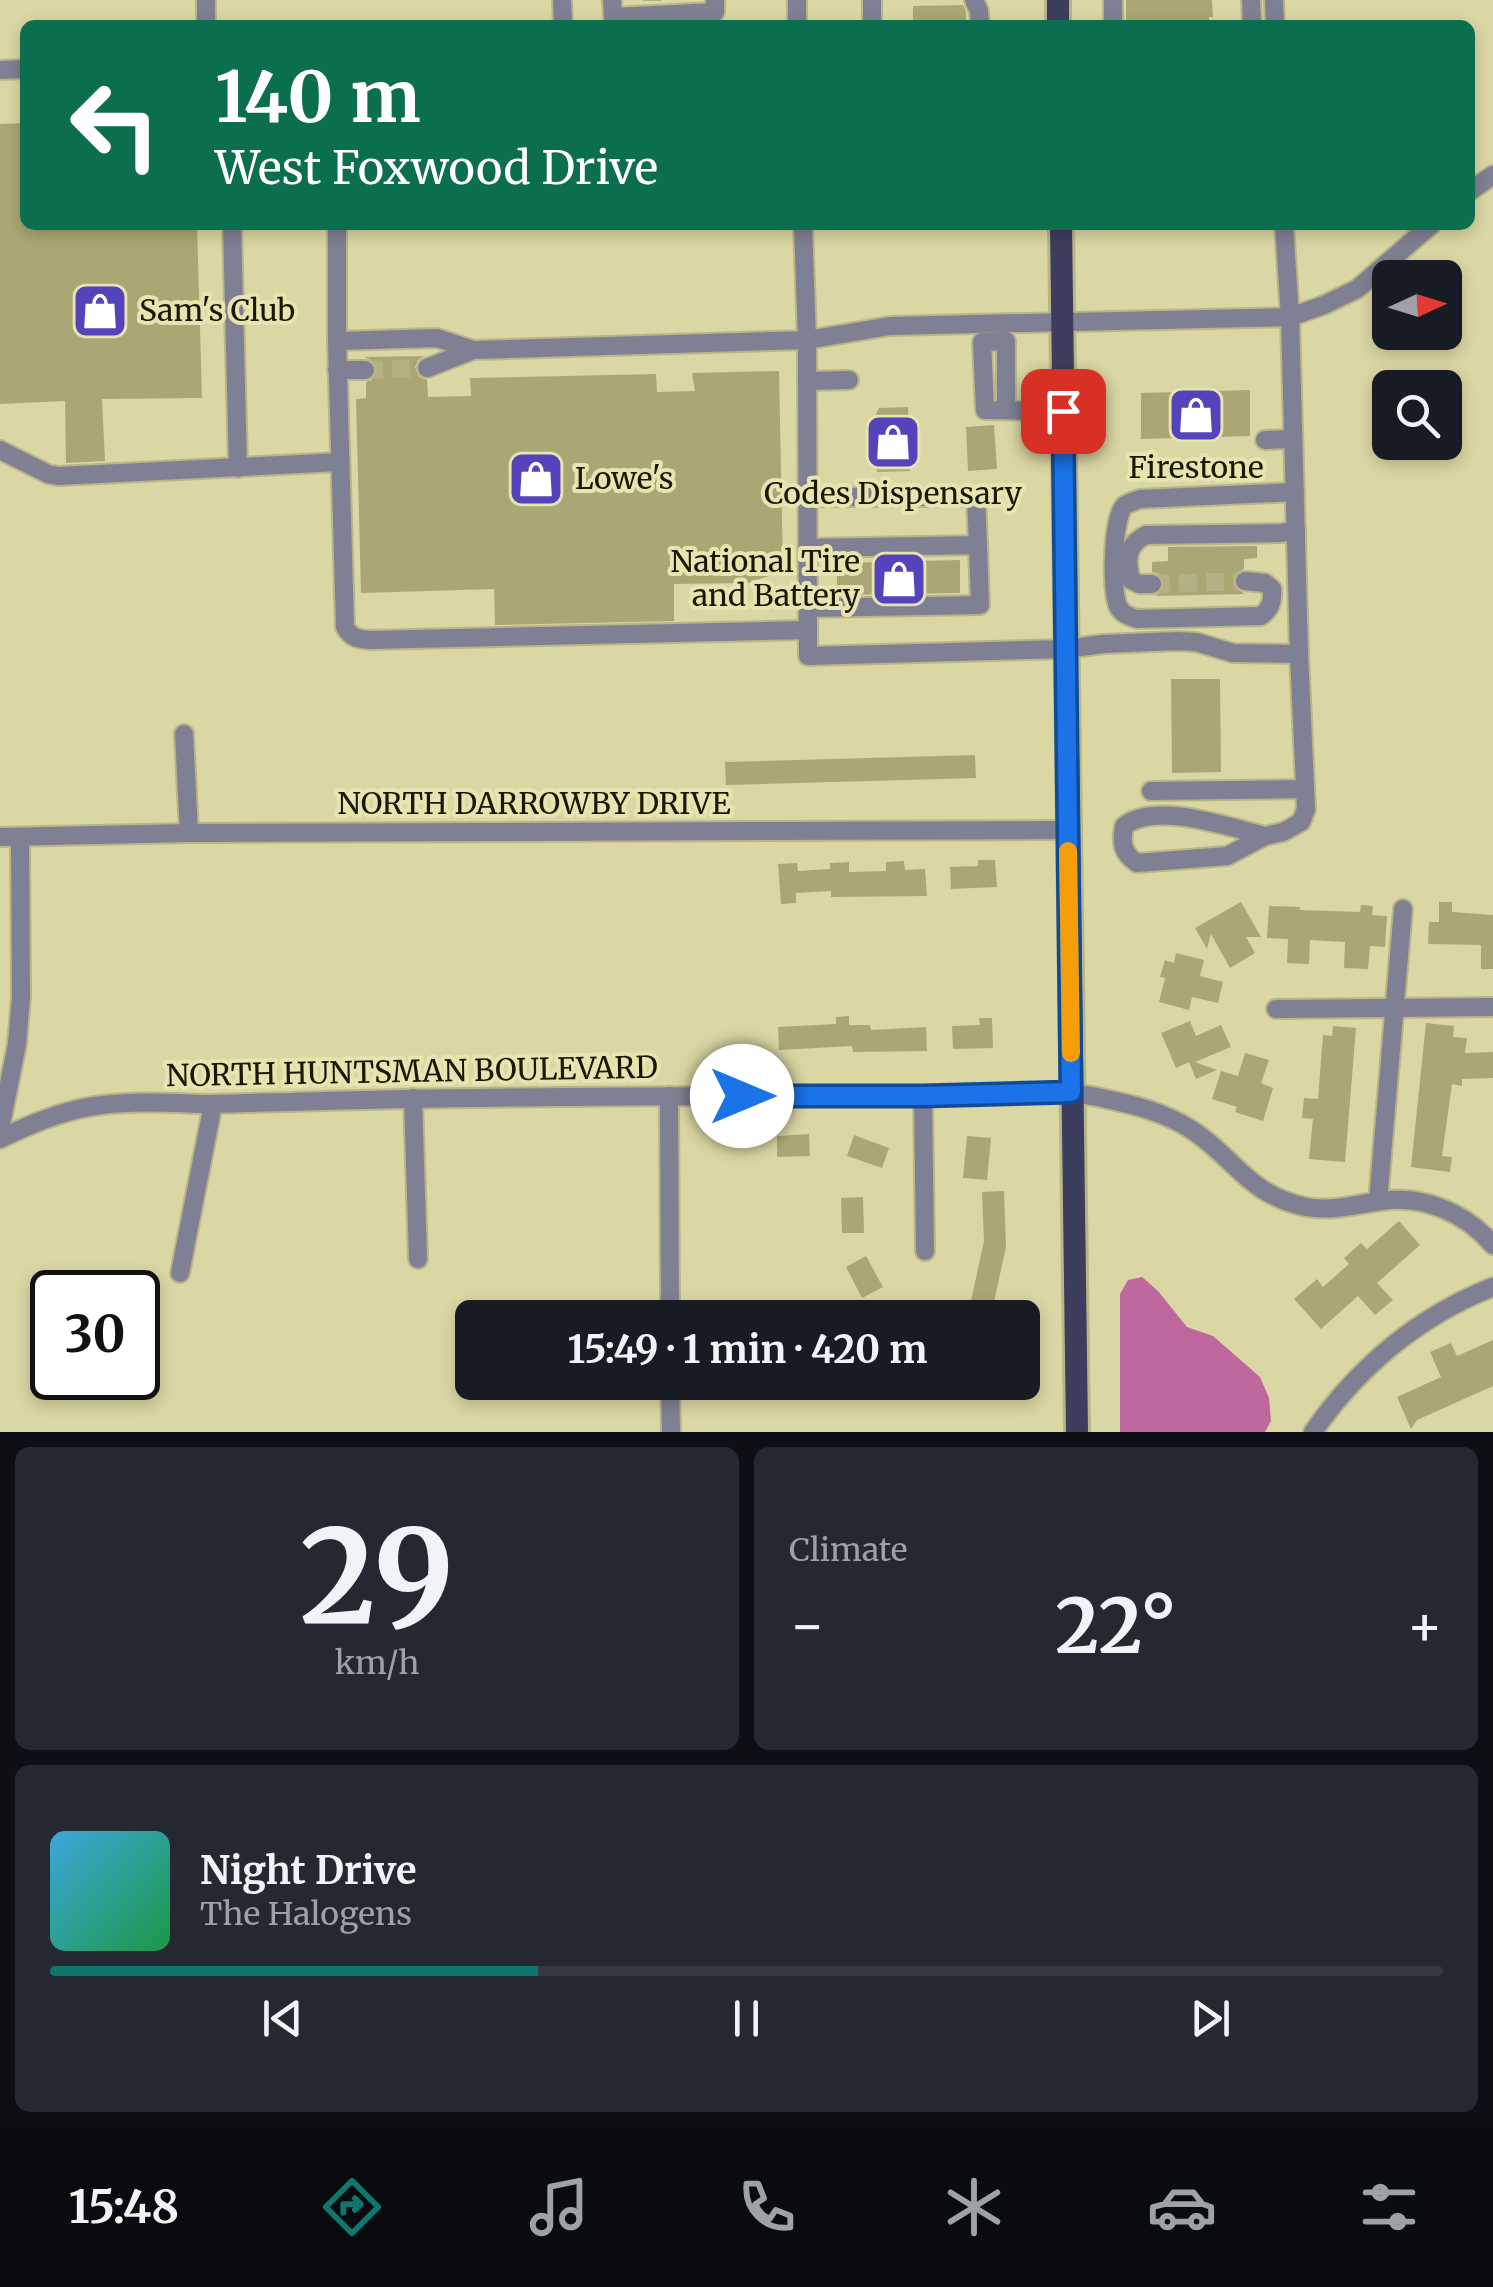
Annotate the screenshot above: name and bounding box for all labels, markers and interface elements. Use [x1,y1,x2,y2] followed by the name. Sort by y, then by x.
[215,53,421,141] text: 140 m
[50,60,180,190] icon: left
[215,140,658,196] text: West Foxwood Drive
[1372,260,1462,350] north arrow
[1372,260,1462,460] map controls
[70,281,130,341] shop icon: Sam's Club
[139,291,295,329] place label: Sam's Club
[1021,369,1106,454] pin
[1372,370,1462,460] button: search
[1036,384,1091,439] icon: arrive
[1166,385,1226,445] shop icon: Firestone
[863,412,923,472] shop icon: Codes Dispensary
[1128,448,1264,486] place label: Firestone
[506,449,566,509] shop icon: Lowe's
[575,459,673,497] place label: Lowe's
[764,474,1022,512] place label: Codes Dispensary
[671,542,861,614] place label: National Tire and Battery
[869,549,929,609] shop icon: National Tire and Battery
[338,784,730,822] street label: NORTH DARROWBY DRIVE
[690,1044,794,1148] position arrow
[166,1048,658,1094] street label: NORTH HUNTSMAN BOULEVARD
[30,1270,160,1400] speed limit sign: 30
[568,1326,927,1373] text: 15:49 · 1 min · 420 m
[300,1496,454,1659] text: 29
[789,1530,907,1570] text: Climate
[1055,1579,1177,1673] text: 22°
[789,1591,826,1660] text: −
[1406,1591,1443,1660] text: +
[335,1643,419,1683] text: km/h
[200,1847,417,1894] text: Night Drive
[200,1894,412,1934] text: The Halogens
[255,1991,310,2046] icon: previous
[719,1991,774,2046] icon: pause
[1183,1991,1238,2046] icon: next
[317,2172,387,2242] icon: directions
[524,2172,594,2242] icon: music
[732,2172,802,2242] icon: phone
[939,2172,1009,2242] icon: climate
[1147,2172,1217,2242] icon: car
[1354,2172,1424,2242] icon: filters
[69,2179,179,2235] text: 15:48

